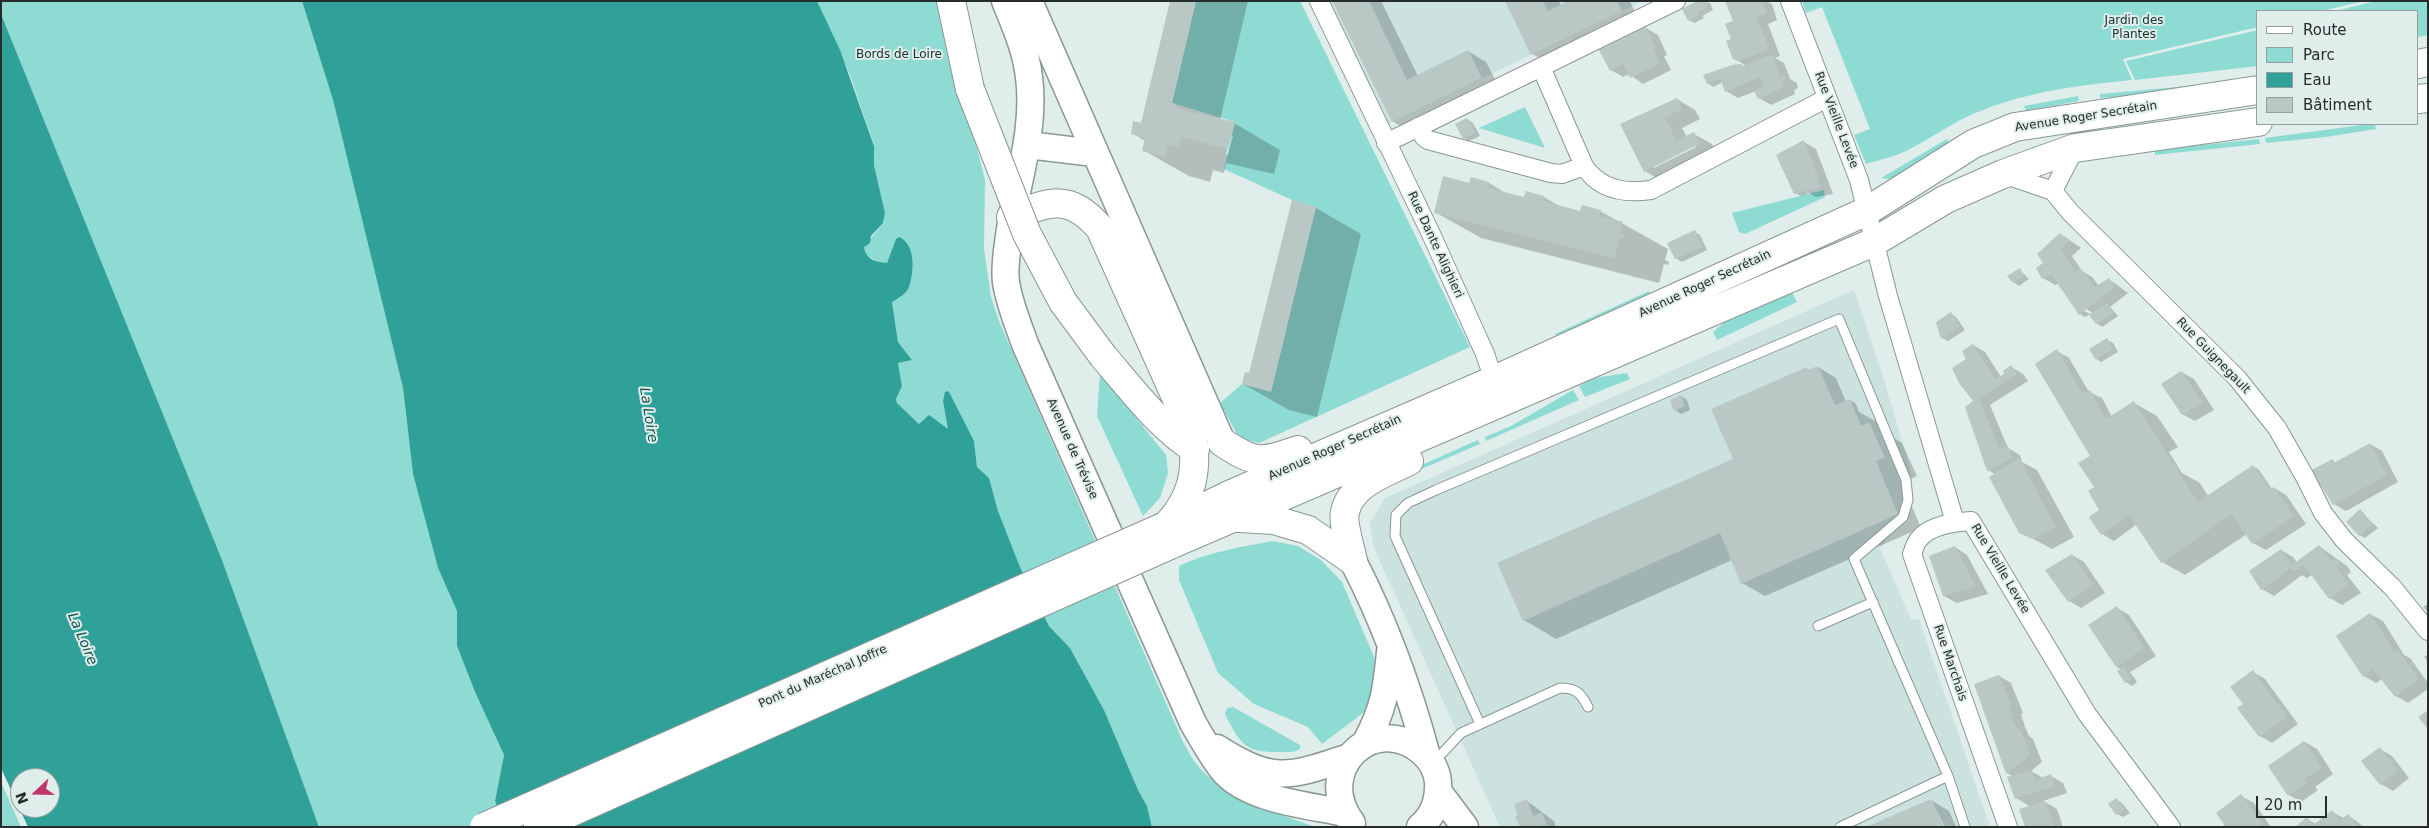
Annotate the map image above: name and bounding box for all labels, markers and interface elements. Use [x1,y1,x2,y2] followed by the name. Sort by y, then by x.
[2256,10,2419,125] legend
[2104,14,2164,42] park label: Jardin des Plantes
[2303,21,2347,39] text: Route
[2303,46,2335,64] text: Parc
[856,48,942,62] park label: Bords de Loire
[1811,70,1861,170] street label: Rue Vieille Levée
[2303,71,2331,89] text: Eau
[2303,96,2372,114] text: Bâtiment
[2014,99,2158,135] street label: Avenue Roger Secrétain
[1404,189,1466,301] street label: Rue Dante Alighieri
[1637,247,1773,321] street label: Avenue Roger Secrétain
[2173,315,2253,397] street label: Rue Guignegault
[635,386,661,444] water label: La Loire
[1043,396,1101,502] street label: Avenue de Trévise
[1266,412,1404,484] street label: Avenue Roger Secrétain
[1968,521,2032,617] street label: Rue Vieille Levée
[63,610,101,668] water label: La Loire
[1930,623,1970,703] street label: Rue Marchais
[757,642,889,712] street label: Pont du Maréchal Joffre
[10,768,60,818] north arrow
[2259,786,2330,818] scale bar
[12,790,31,806] text: N
[2264,796,2302,814] text: 20 m

